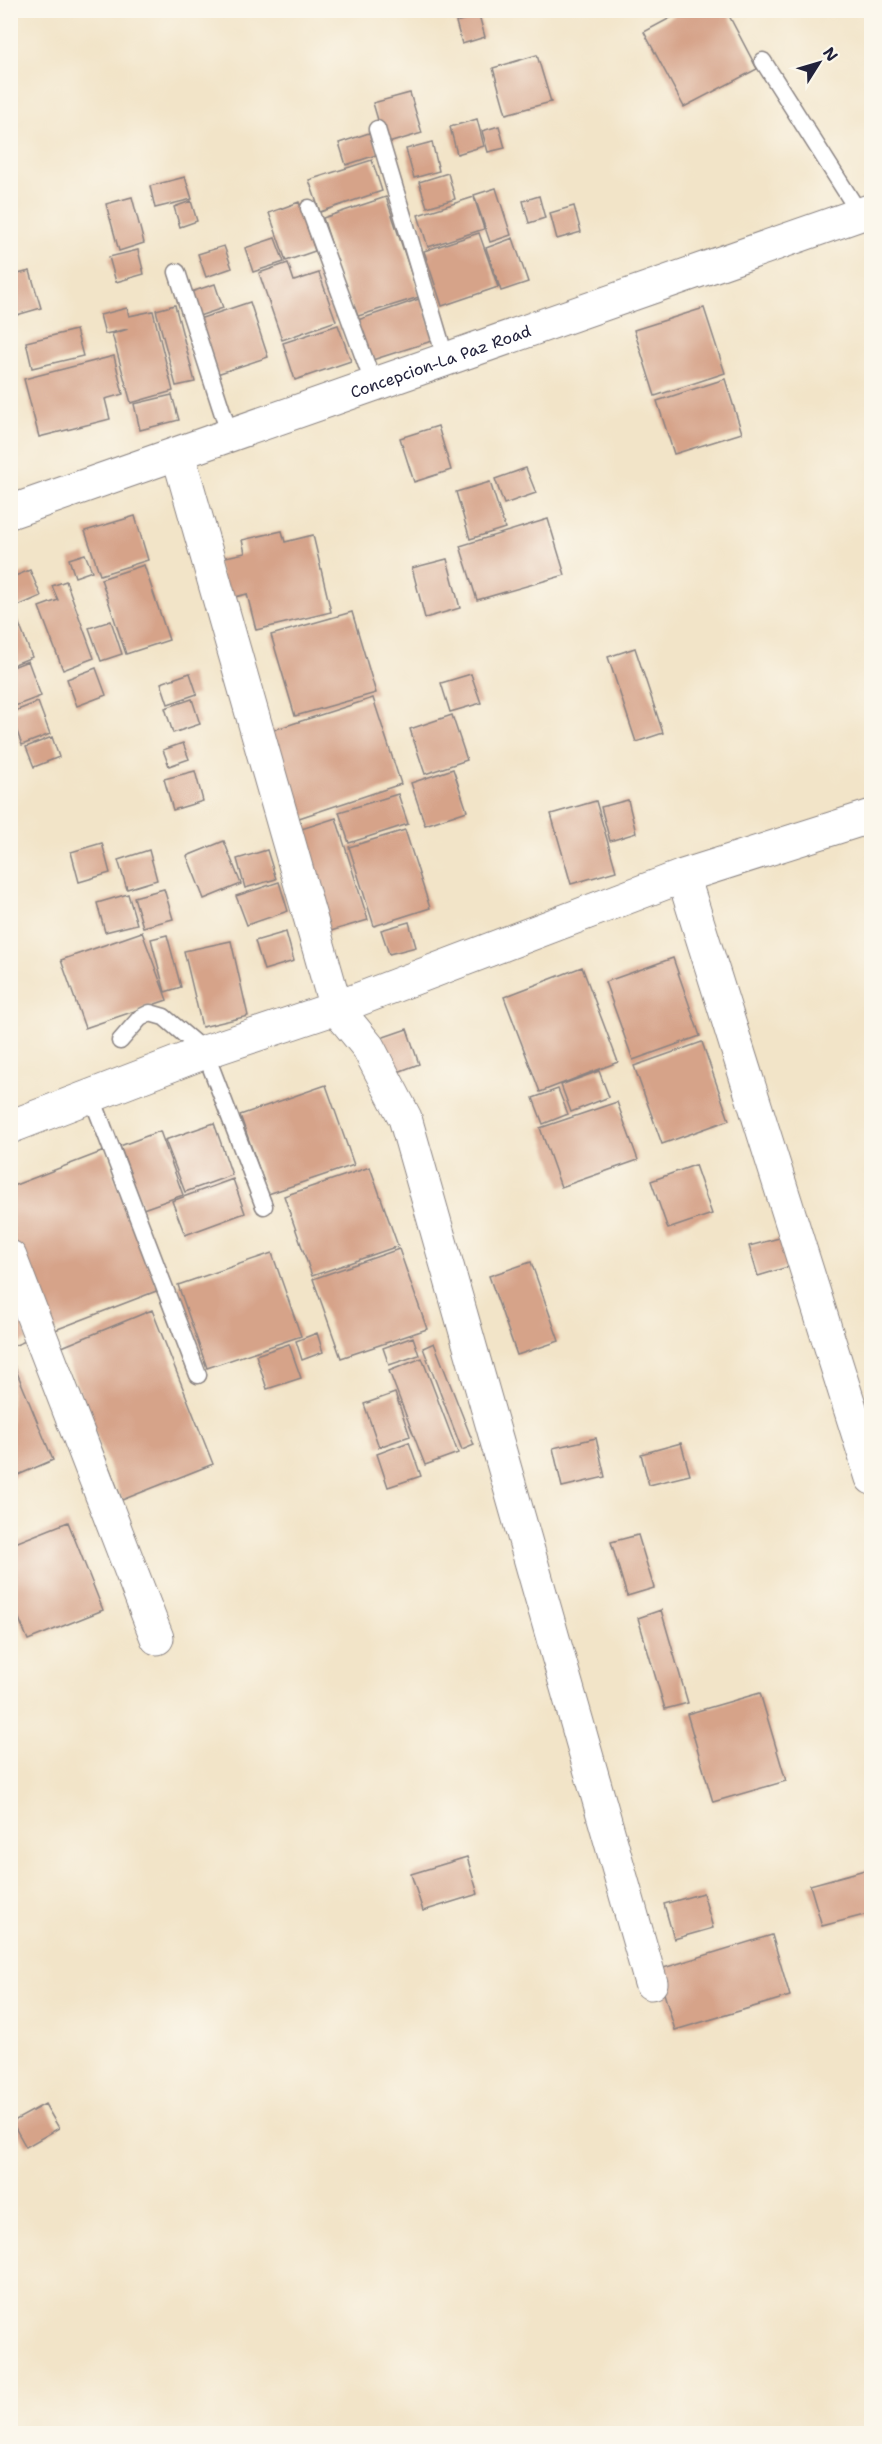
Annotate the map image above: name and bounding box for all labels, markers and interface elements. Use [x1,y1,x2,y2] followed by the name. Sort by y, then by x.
[789,33,849,93] north arrow
[818,43,843,66] text: N
[347,320,534,403] street label: Concepcion-La Paz Road

